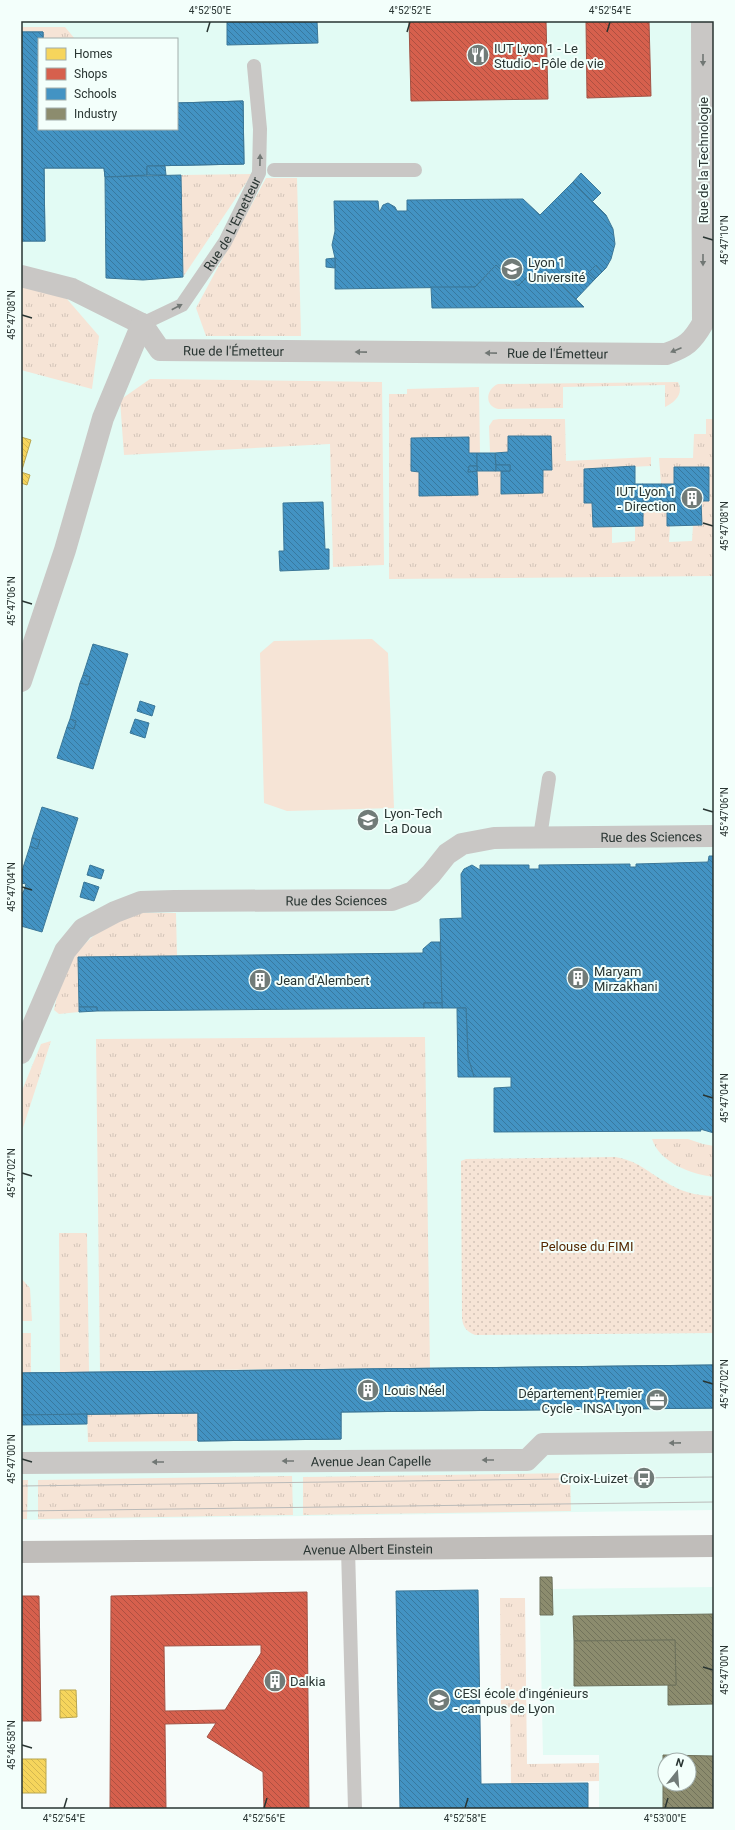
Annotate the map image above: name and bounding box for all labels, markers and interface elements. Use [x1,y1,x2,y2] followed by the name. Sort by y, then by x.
[189,5,232,16] text: 4°52'50"E
[389,5,432,16] text: 4°52'52"E
[589,5,632,16] text: 4°52'54"E
[38,38,178,130] legend
[494,41,604,71] place label: IUT Lyon 1 - Le Studio - Pôle de vie
[465,42,491,68] restaurant icon: IUT Lyon 1 - Le Studio - Pôle de vie
[74,47,112,61] text: Homes
[700,54,706,67] one-way arrow
[74,67,108,81] text: Shops
[74,87,117,101] text: Schools
[696,97,711,223] street label: Rue de la Technologie
[74,107,118,121] text: Industry
[256,154,263,166] one-way arrow
[201,174,264,274] street label: Rue de L'Emetteur
[719,215,730,265] text: 45°47'10"N
[700,254,706,267] one-way arrow
[528,255,585,285] place label: Lyon 1 Université
[499,256,525,282] school or university icon: Lyon 1 Université
[6,290,17,340] text: 45°47'08"N
[171,304,182,311] one-way arrow
[183,343,285,359] street label: Rue de l'Émetteur
[507,346,609,362] street label: Rue de l'Émetteur
[670,348,682,354] one-way arrow
[354,349,367,355] one-way arrow
[484,350,497,356] one-way arrow
[616,484,676,514] place label: IUT Lyon 1 - Direction
[679,485,705,511] building icon: IUT Lyon 1 - Direction
[719,501,730,551] text: 45°47'08"N
[6,576,17,626] text: 45°47'06"N
[719,787,730,837] text: 45°47'06"N
[384,806,442,836] place label: Lyon-Tech La Doua
[355,807,381,833] school or university icon: Lyon-Tech La Doua
[600,829,702,845] street label: Rue des Sciences
[6,862,17,912] text: 45°47'04"N
[285,893,388,908] street label: Rue des Sciences
[594,964,658,994] place label: Maryam Mirzakhani
[565,965,591,991] building icon: Maryam Mirzakhani
[247,967,273,993] building icon: Jean d'Alembert
[276,973,370,988] place label: Jean d'Alembert
[719,1073,730,1123] text: 45°47'04"N
[6,1148,17,1198] text: 45°47'02"N
[541,1239,633,1254] park label: Pelouse du FIMI
[719,1359,730,1409] text: 45°47'02"N
[355,1377,381,1403] building icon: Louis Néel
[384,1383,445,1398] place label: Louis Néel
[518,1386,643,1416] place label: Département Premier Cycle - INSA Lyon
[644,1387,670,1413] office icon: Département Premier Cycle - INSA Lyon
[6,1434,17,1484] text: 45°47'00"N
[668,1440,681,1446] one-way arrow
[311,1454,431,1469] street label: Avenue Jean Capelle
[481,1457,494,1463] one-way arrow
[281,1458,294,1464] one-way arrow
[151,1459,164,1465] one-way arrow
[631,1465,657,1491] bus stop icon: Croix-Luizet
[560,1471,628,1486] place label: Croix-Luizet
[303,1541,433,1558] street label: Avenue Albert Einstein
[719,1645,730,1695] text: 45°47'00"N
[262,1668,288,1694] building icon: Dalkia
[290,1674,326,1689] place label: Dalkia
[454,1686,589,1716] place label: CESI école d'ingénieurs - campus de Lyon
[426,1687,452,1713] school or university icon: CESI école d'ingénieurs - campus de Lyon
[6,1720,17,1770] text: 45°46'58"N
[657,1752,697,1792] north arrow
[674,1756,686,1770] text: N
[43,1813,86,1824] text: 4°52'54"E
[243,1813,286,1824] text: 4°52'56"E
[444,1813,487,1824] text: 4°52'58"E
[644,1813,687,1824] text: 4°53'00"E

